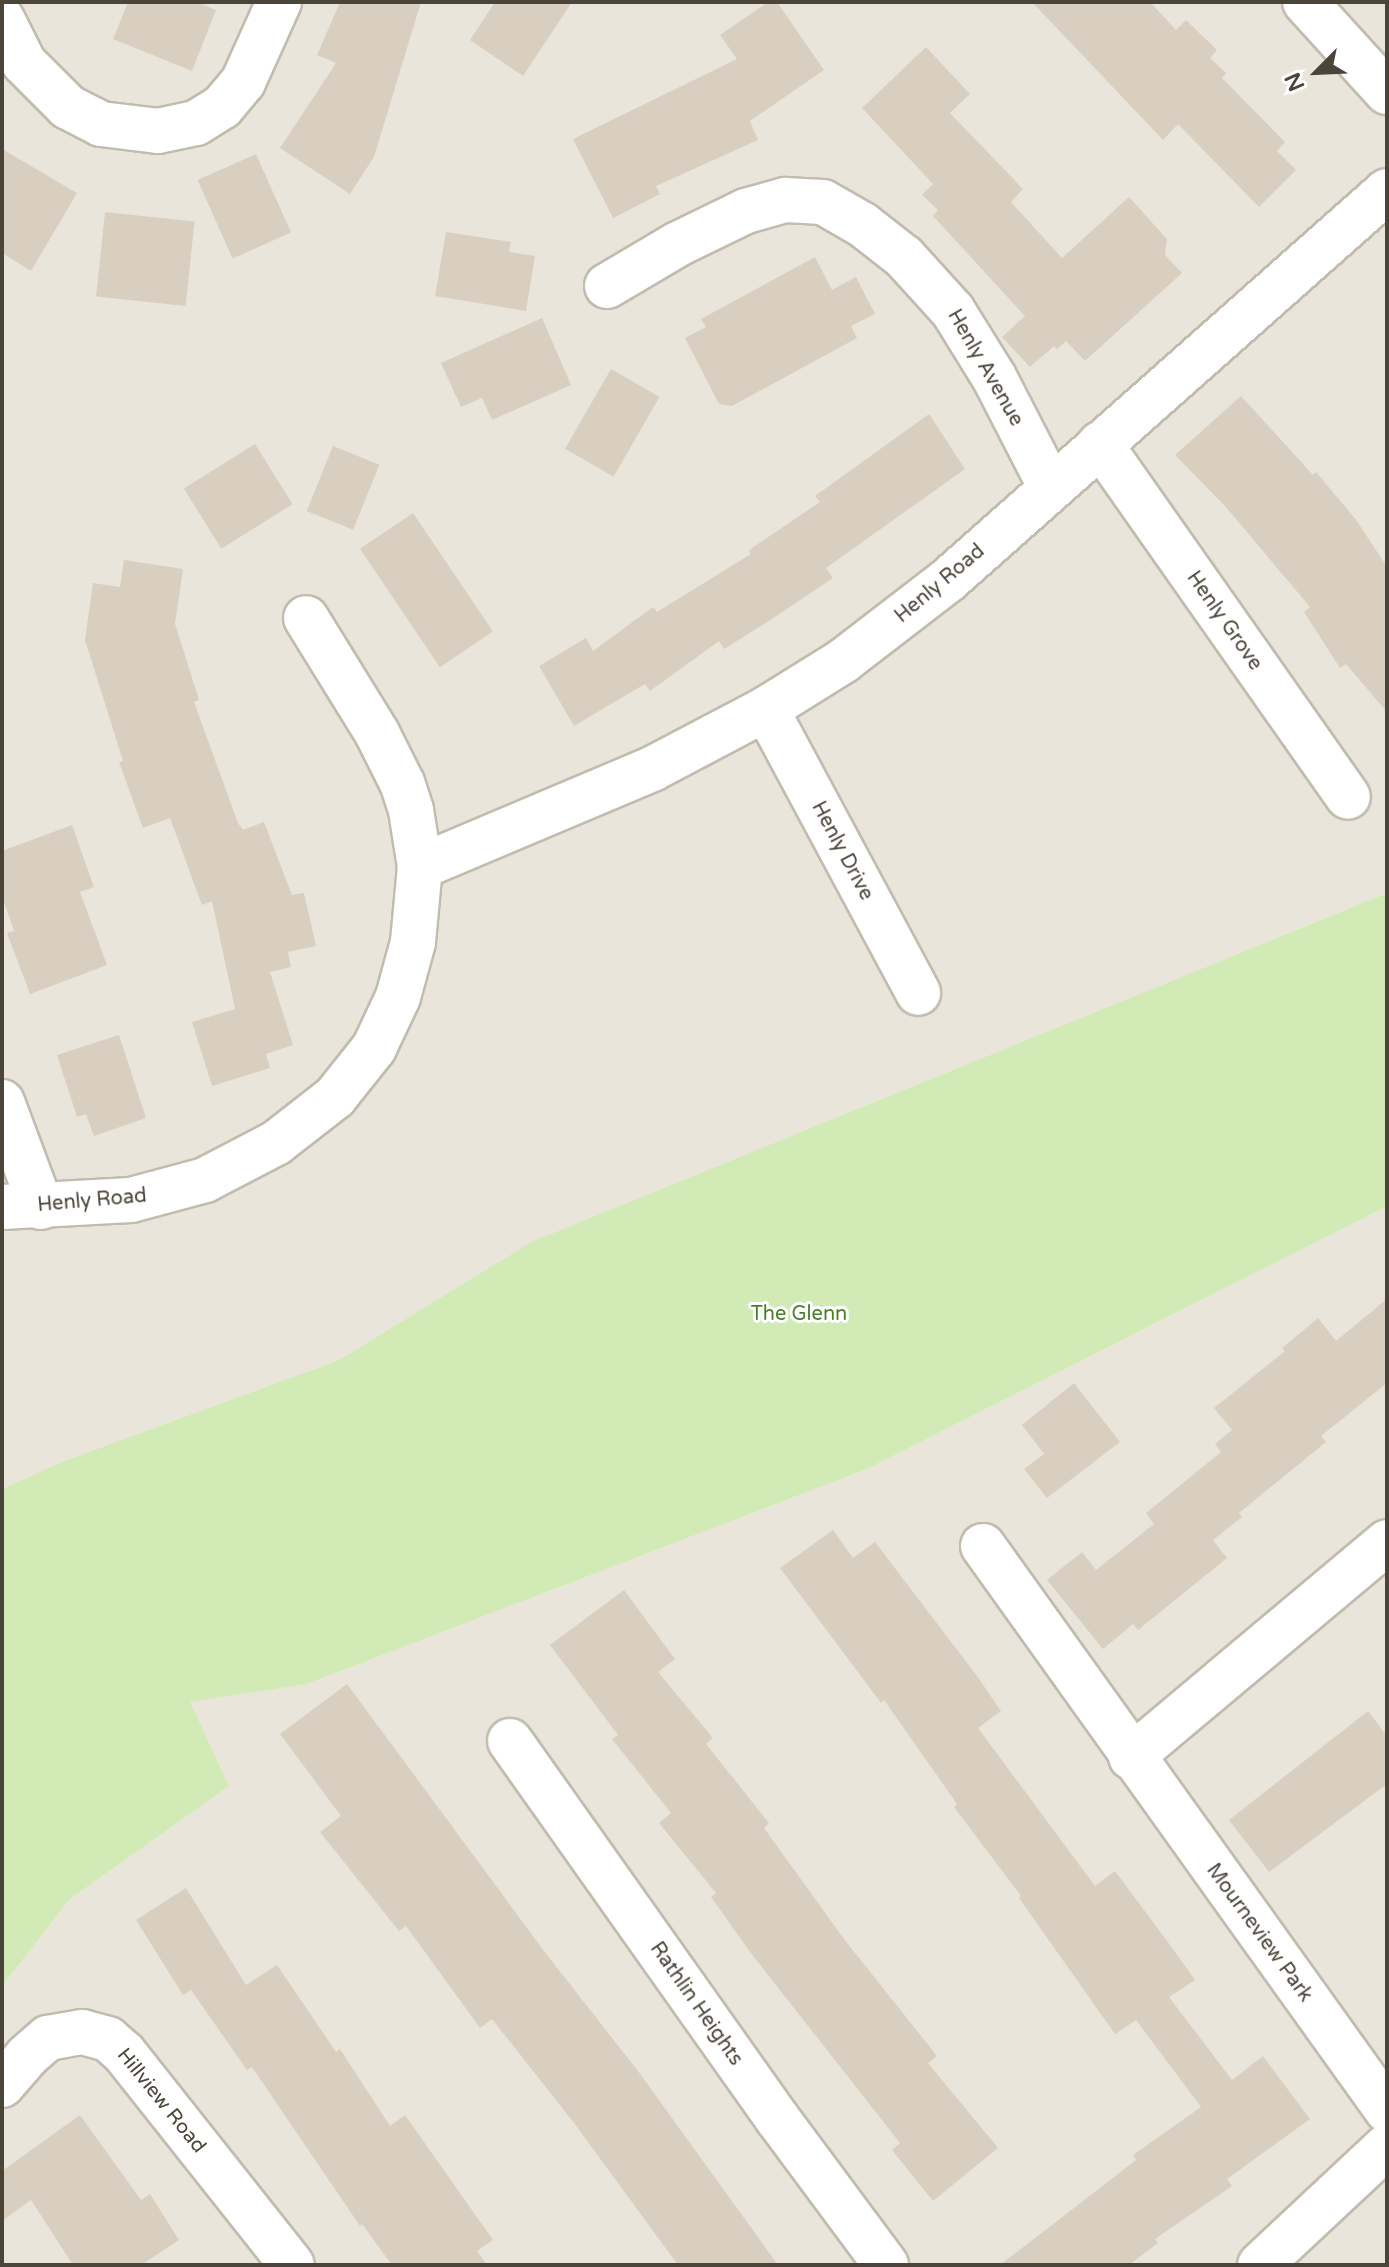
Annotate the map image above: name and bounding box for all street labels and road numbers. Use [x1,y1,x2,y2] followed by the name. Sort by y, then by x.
[942,305,1028,431] street label: Henly Avenue
[890,540,990,628] street label: Henly Road
[1181,567,1267,675] street label: Henly Grove
[806,797,878,905] street label: Henly Drive
[36,1184,148,1218] street label: Henly Road
[1201,1859,1317,2007] street label: Mourneview Park
[644,1938,748,2070] street label: Rathlin Heights
[111,2044,211,2158] street label: Hillview Road

